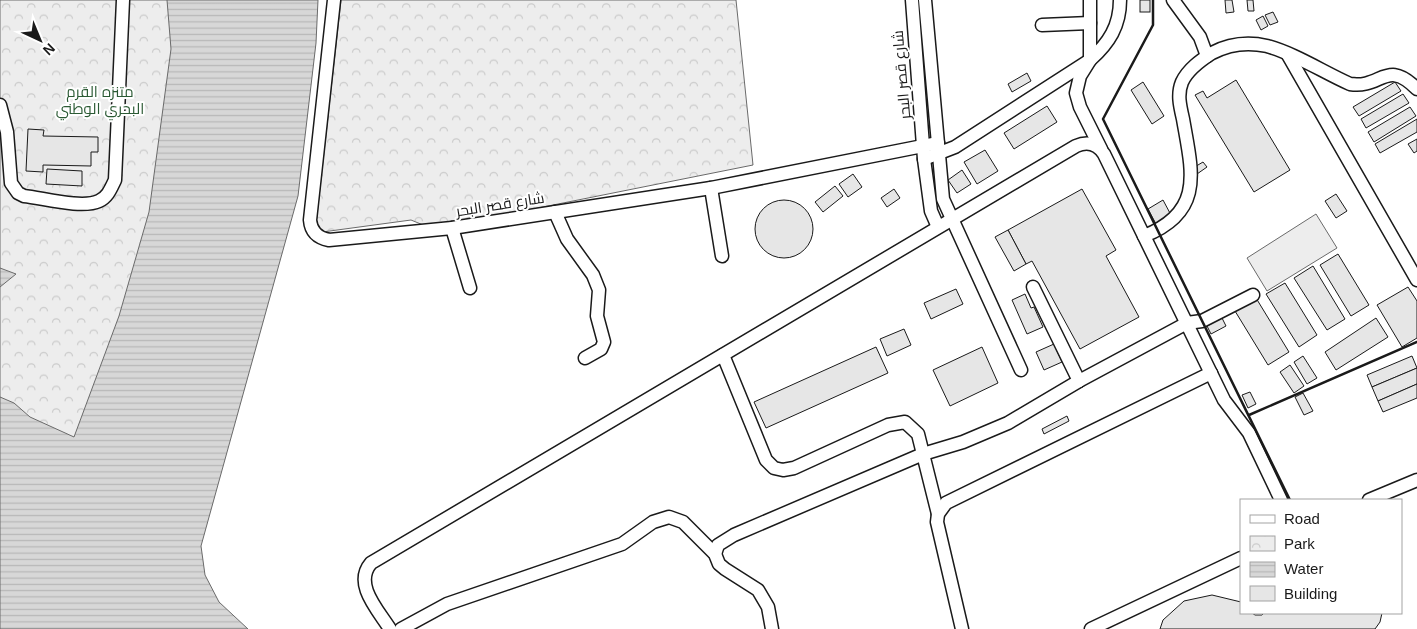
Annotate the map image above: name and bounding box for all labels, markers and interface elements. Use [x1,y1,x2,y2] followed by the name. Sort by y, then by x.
[15,15,65,65] north arrow
[889,29,916,121] street label: شارع قصر البحر
[40,40,58,59] text: N
[56,83,144,121] park label: متنزه القرم البحري الوطني
[454,189,546,223] street label: شارع قصر البحر
[1240,499,1402,614] legend
[1284,510,1320,527] text: Road
[1284,535,1315,552] text: Park
[1284,560,1323,577] text: Water
[1284,585,1337,602] text: Building

